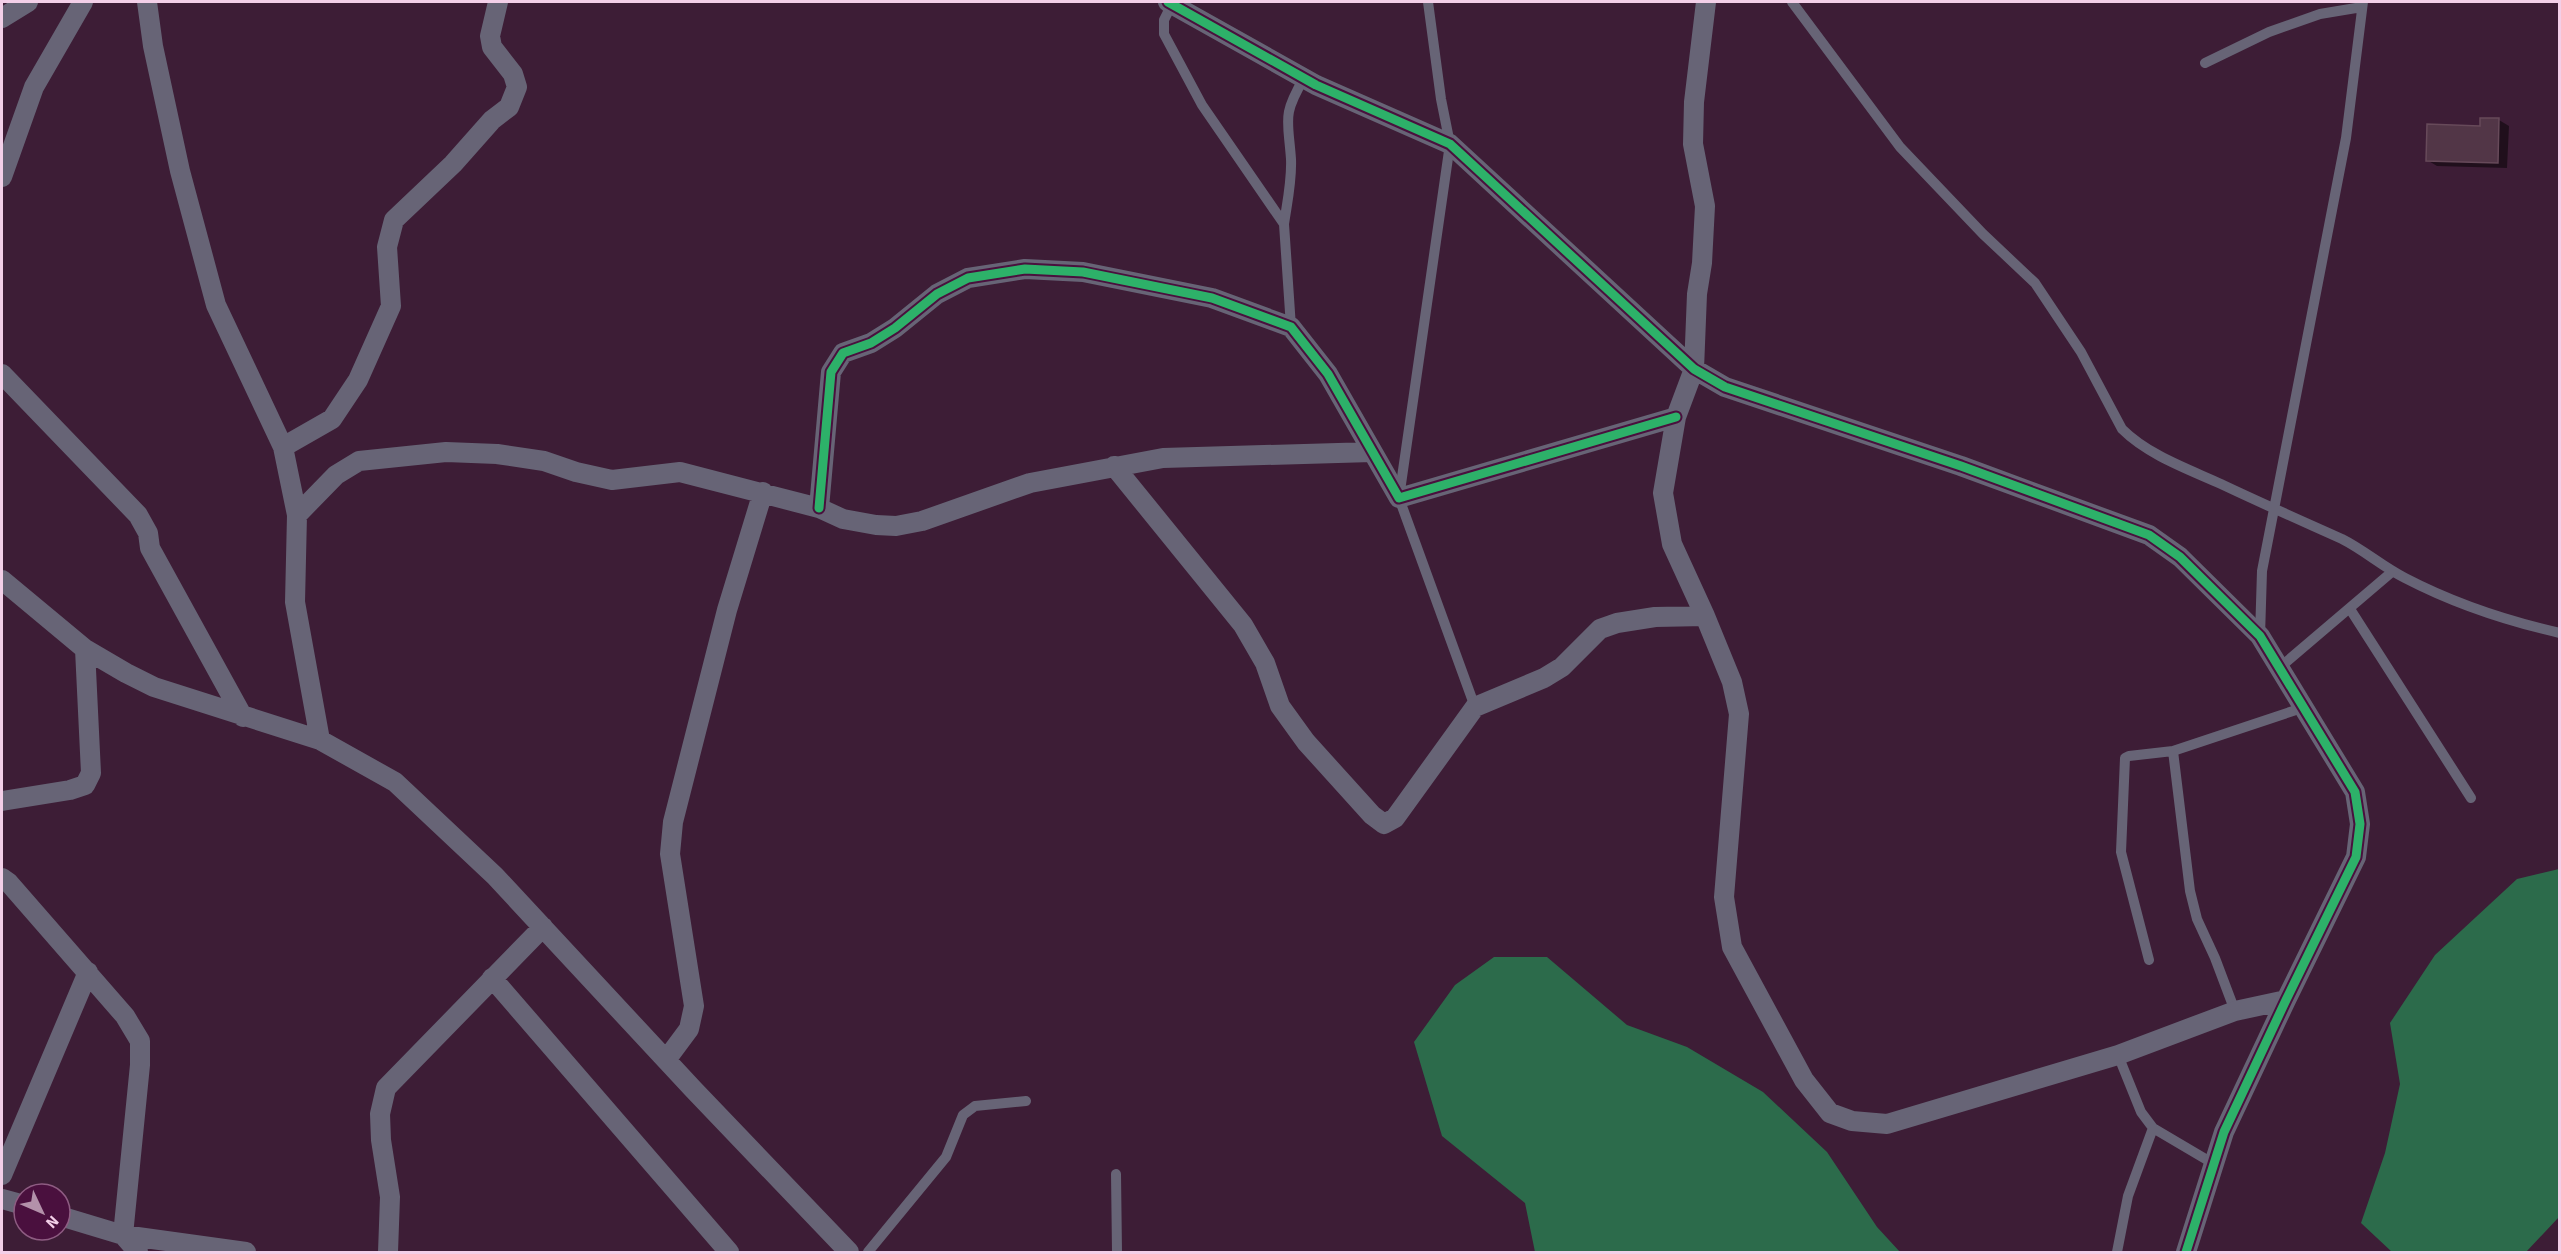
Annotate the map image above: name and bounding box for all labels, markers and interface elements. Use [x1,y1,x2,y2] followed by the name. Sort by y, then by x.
[12,1182,72,1242] north arrow
[40,1210,64,1233] text: N

